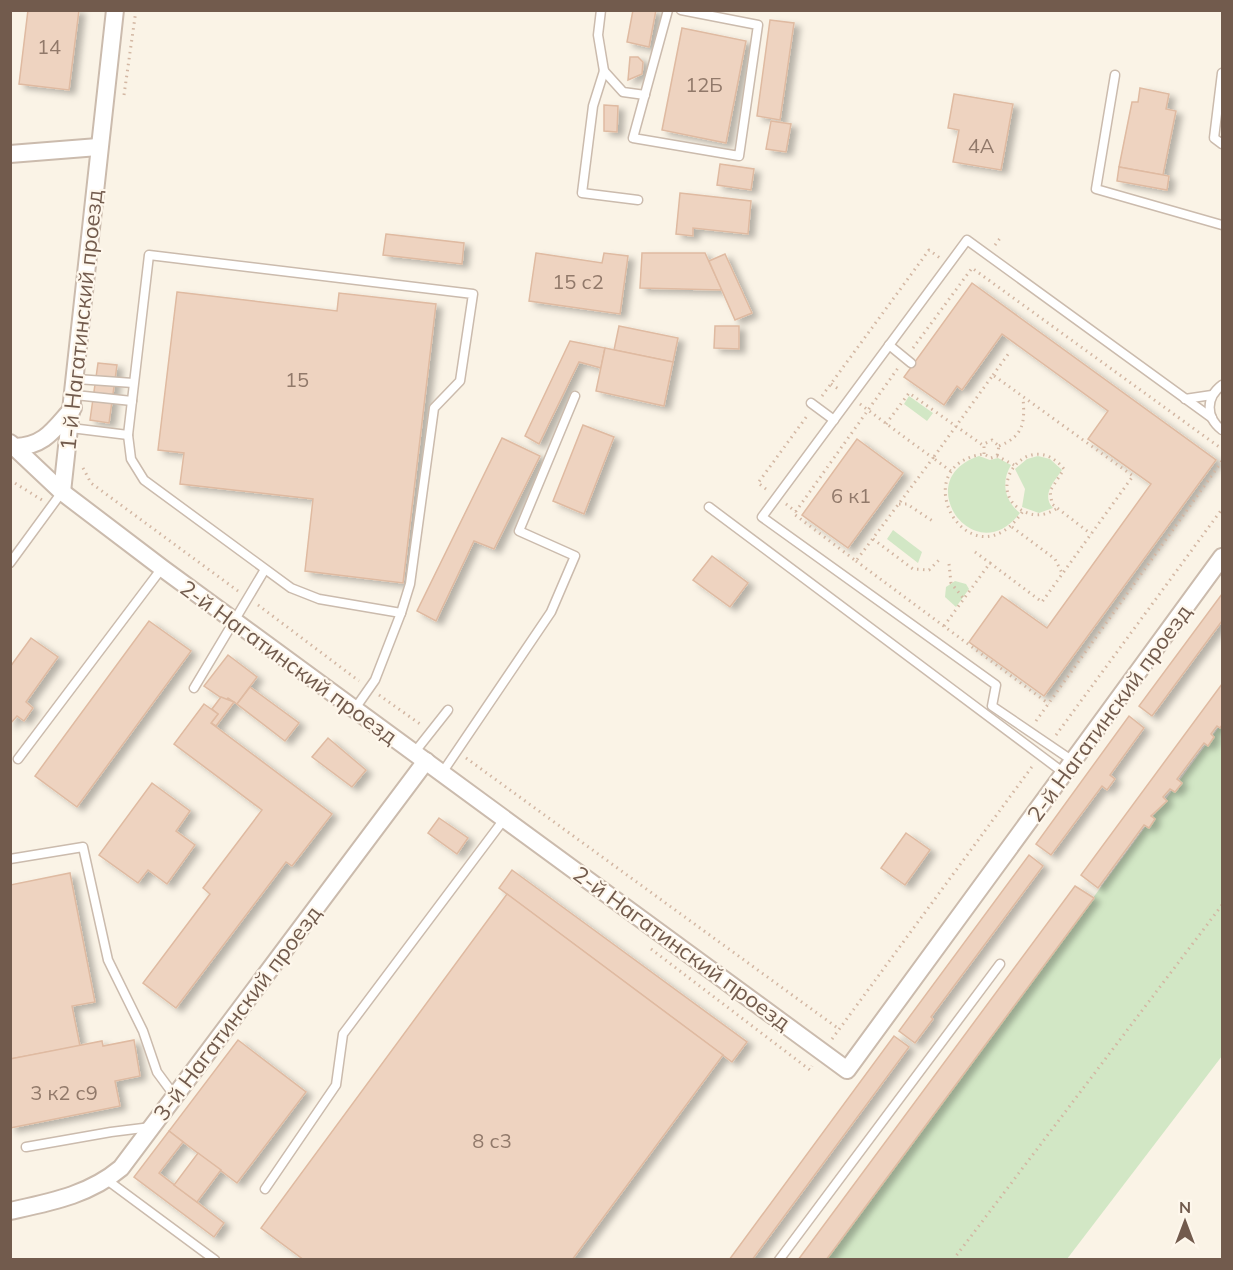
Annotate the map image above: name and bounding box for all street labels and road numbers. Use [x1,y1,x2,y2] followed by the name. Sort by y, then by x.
[53,188,109,452] street label: 1-й Нагатинский проезд
[175,574,403,750] street label: 2-й Нагатинский проезд
[1021,599,1197,827] street label: 2-й Нагатинский проезд
[568,860,796,1036] street label: 2-й Нагатинский проезд
[147,900,327,1126] street label: 3-й Нагатинский проезд

